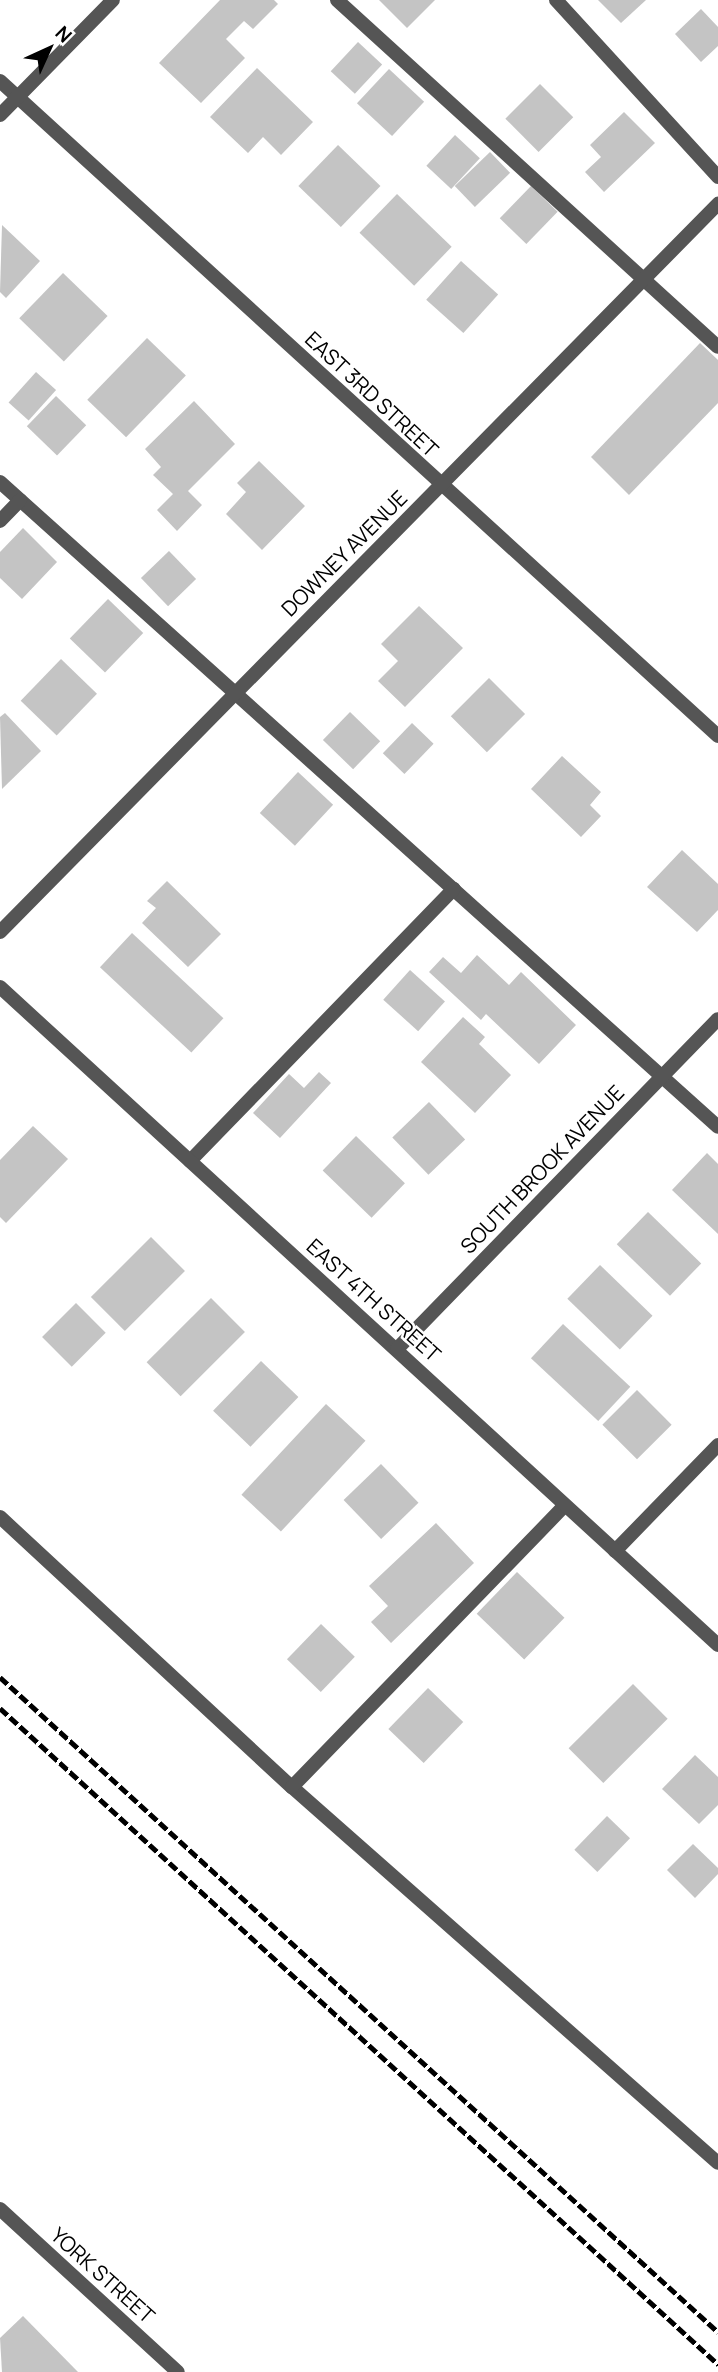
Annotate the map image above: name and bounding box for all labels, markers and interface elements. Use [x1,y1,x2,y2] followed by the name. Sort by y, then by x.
[14,14,84,84] north arrow
[50,20,78,48] text: N
[300,326,444,462] street label: EAST 3RD STREET
[276,485,412,621] street label: DOWNEY AVENUE
[455,1079,629,1259] street label: SOUTH BROOK AVENUE
[302,1233,446,1367] street label: EAST 4TH STREET
[46,2222,160,2328] street label: YORK STREET

